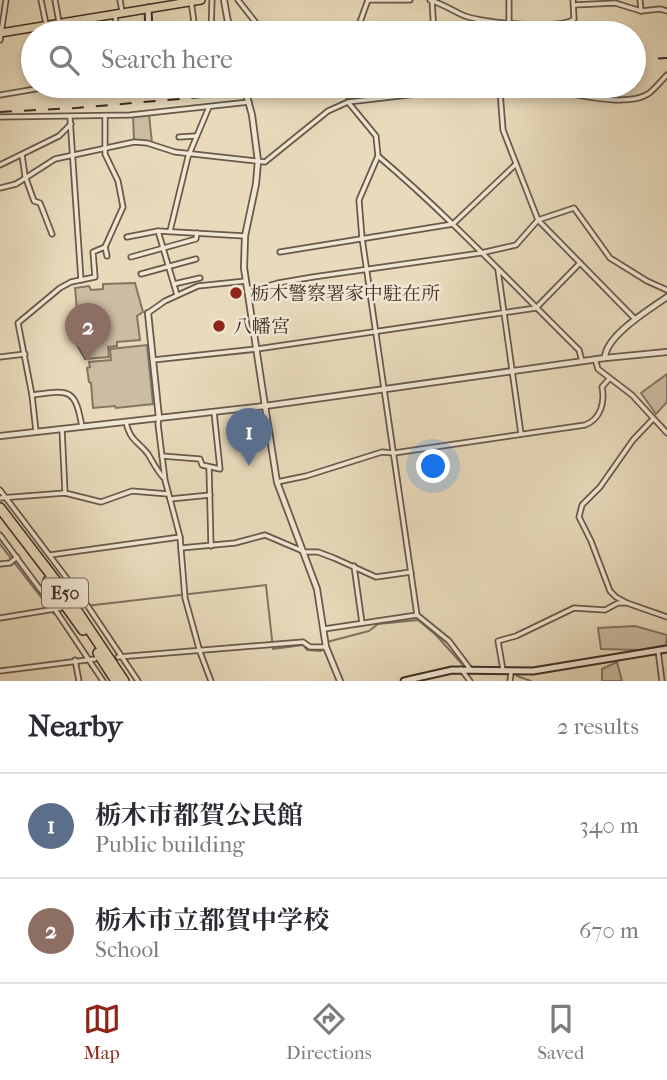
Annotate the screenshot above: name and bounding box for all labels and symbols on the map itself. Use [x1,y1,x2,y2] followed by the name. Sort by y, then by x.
[250,283,440,305] place label: 栃木警察署家中駐在所
[228,285,244,301] marker: 栃木警察署家中駐在所
[65,303,111,361] pin: 2
[233,316,290,338] place label: 八幡宮
[211,318,227,334] marker: 八幡宮
[226,408,272,466] pin: 1
[416,449,450,483] your location
[42,578,88,608] road number: E50

